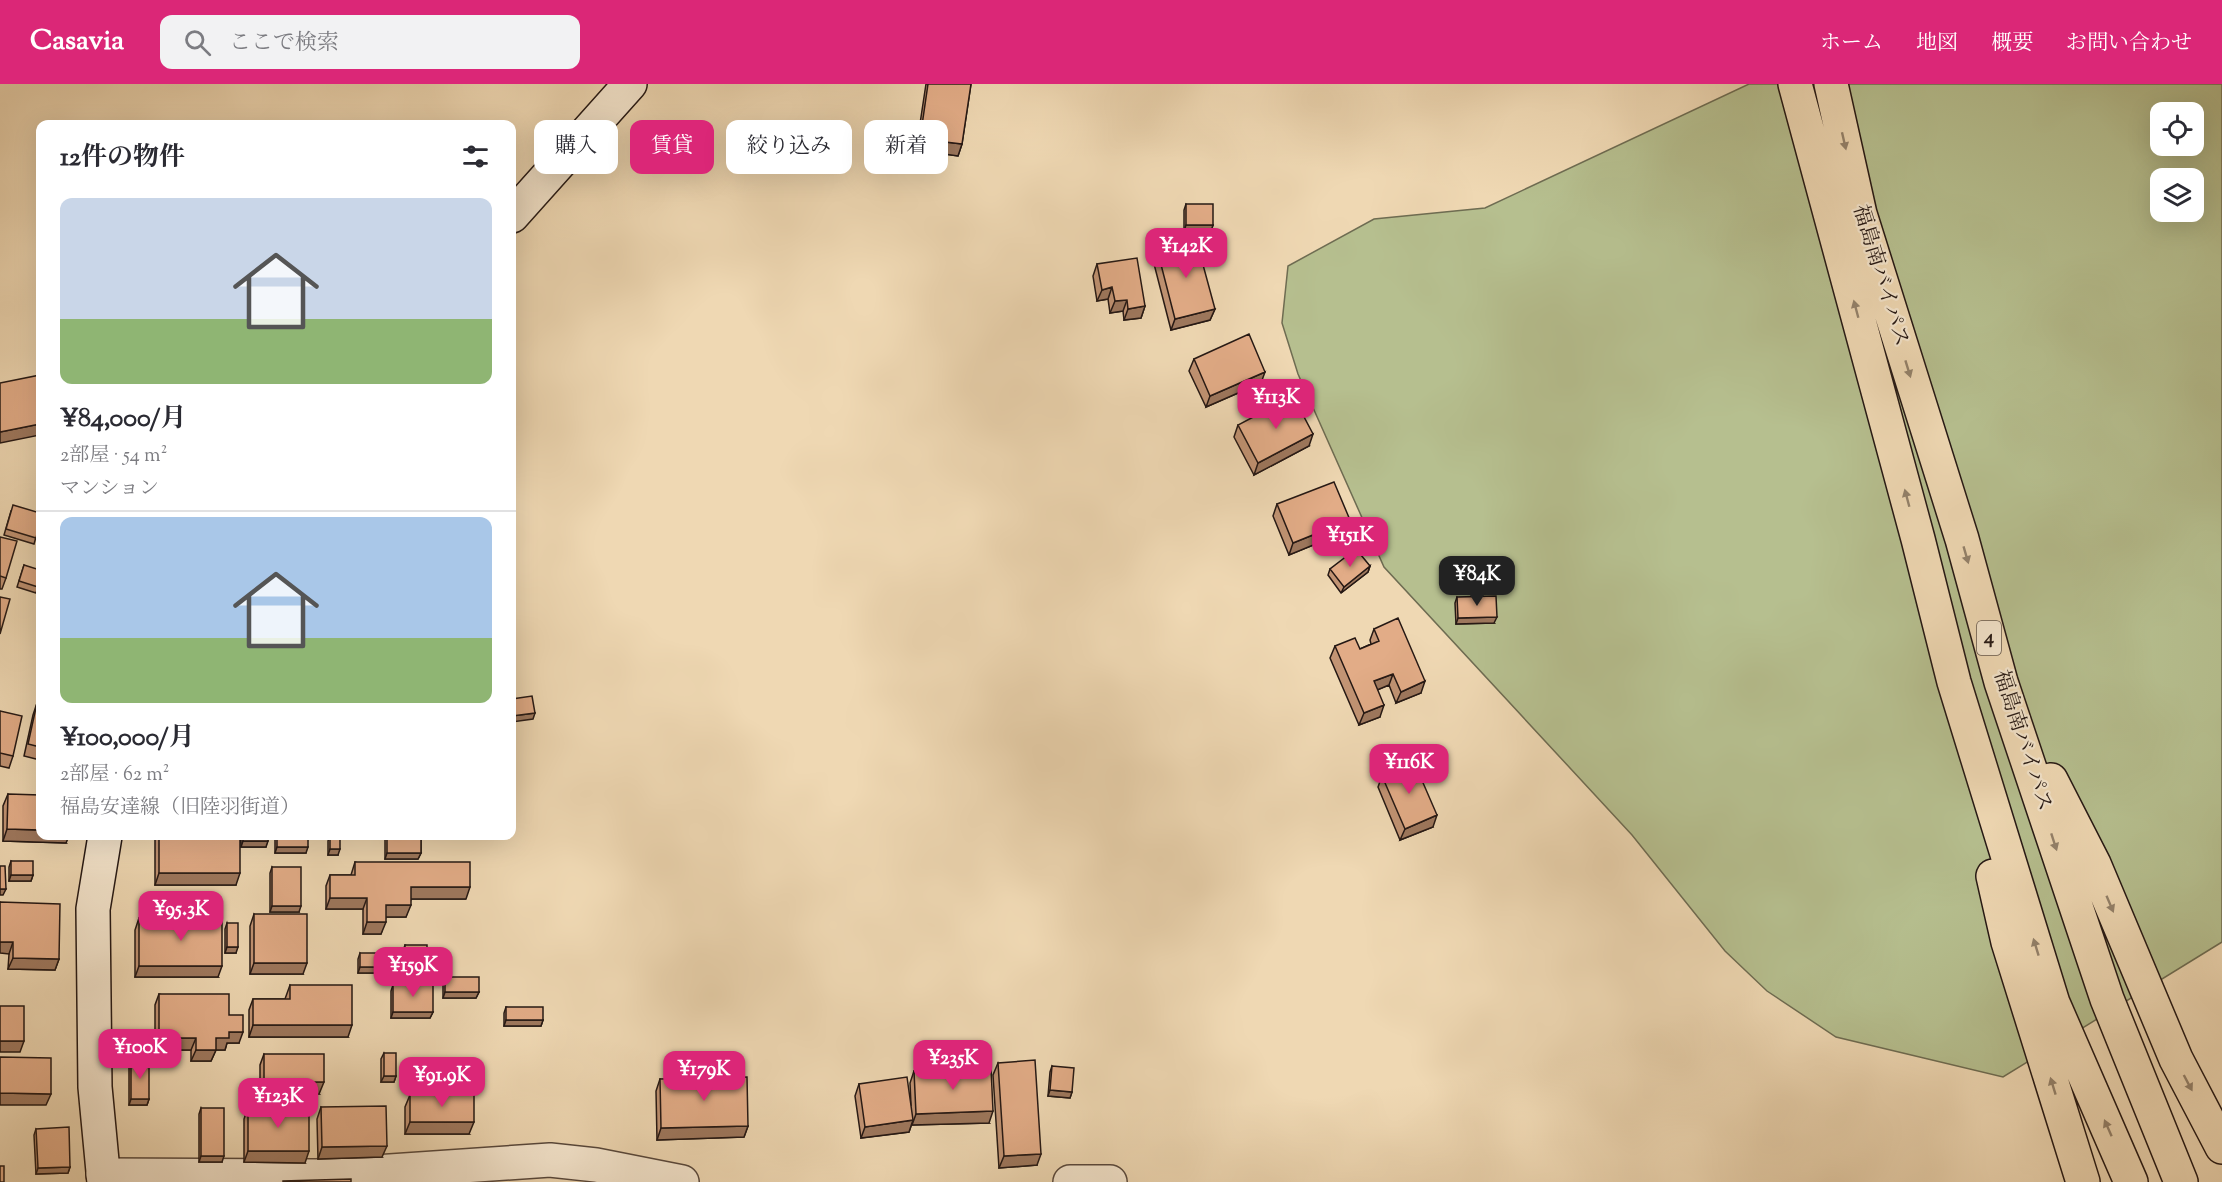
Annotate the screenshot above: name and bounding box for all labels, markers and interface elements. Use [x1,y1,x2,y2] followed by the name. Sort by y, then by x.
[160,15,580,69] search box
[30,22,124,62] text: Casavia
[181,26,214,59] icon: search
[229,28,339,60] text: ここで検索
[1820,29,1883,59] text: ホーム
[1916,29,1958,59] text: 地図
[1991,29,2033,59] text: 概要
[2066,29,2192,59] text: お問い合わせ
[2150,102,2204,222] map controls
[2150,102,2204,156] button: locate
[534,120,618,174] chip: 購入
[630,120,714,174] chip: 賃貸
[726,120,852,174] chip: 絞り込み
[864,120,948,174] chip: 新着
[1839,132,1849,150] one-way arrow
[60,140,185,177] text: 12件の物件
[459,140,492,173] icon: filters
[2150,168,2204,222] button: layers
[1844,202,1916,350] street label: 福島南バイパス
[1144,228,1228,279] pin: ¥142K
[1159,233,1213,262] text: ¥142K
[222,237,330,345] icon: home
[1851,300,1860,318] one-way arrow
[1904,360,1914,378] one-way arrow
[1234,379,1318,430] pin: ¥113K
[1251,384,1301,413] text: ¥113K
[60,401,186,438] text: ¥84,000/月
[60,442,167,471] text: 2部屋 · 54 m²
[60,475,159,504] text: マンション
[1902,489,1911,507] one-way arrow
[1308,517,1392,568] pin: ¥151K
[1326,522,1374,551] text: ¥151K
[1962,546,1971,564] one-way arrow
[222,556,330,664] icon: home
[1441,556,1513,607] pin: ¥84K
[1453,561,1501,590] text: ¥84K
[1977,621,2001,655] road number: 4
[1985,667,2059,815] street label: 福島南バイパス
[60,720,195,757] text: ¥100,000/月
[1367,744,1451,795] pin: ¥116K
[1384,749,1434,778] text: ¥116K
[60,761,170,790] text: 2部屋 · 62 m²
[60,794,300,823] text: 福島安達線（旧陸羽街道）
[2050,833,2060,851] one-way arrow
[132,891,230,942] pin: ¥95.3K
[2106,895,2116,913] one-way arrow
[152,896,210,925] text: ¥95.3K
[2031,938,2040,956] one-way arrow
[371,947,455,998] pin: ¥159K
[388,952,438,981] text: ¥159K
[98,1029,182,1080] pin: ¥100K
[112,1034,168,1063] text: ¥100K
[911,1040,995,1091] pin: ¥235K
[927,1045,979,1074] text: ¥235K
[662,1051,746,1102] pin: ¥179K
[677,1056,731,1085] text: ¥179K
[393,1057,491,1108] pin: ¥91.9K
[413,1062,471,1091] text: ¥91.9K
[2183,1074,2193,1091] one-way arrow
[2048,1077,2057,1095] one-way arrow
[236,1078,320,1129] pin: ¥123K
[252,1083,304,1112] text: ¥123K
[2103,1119,2113,1137] one-way arrow

